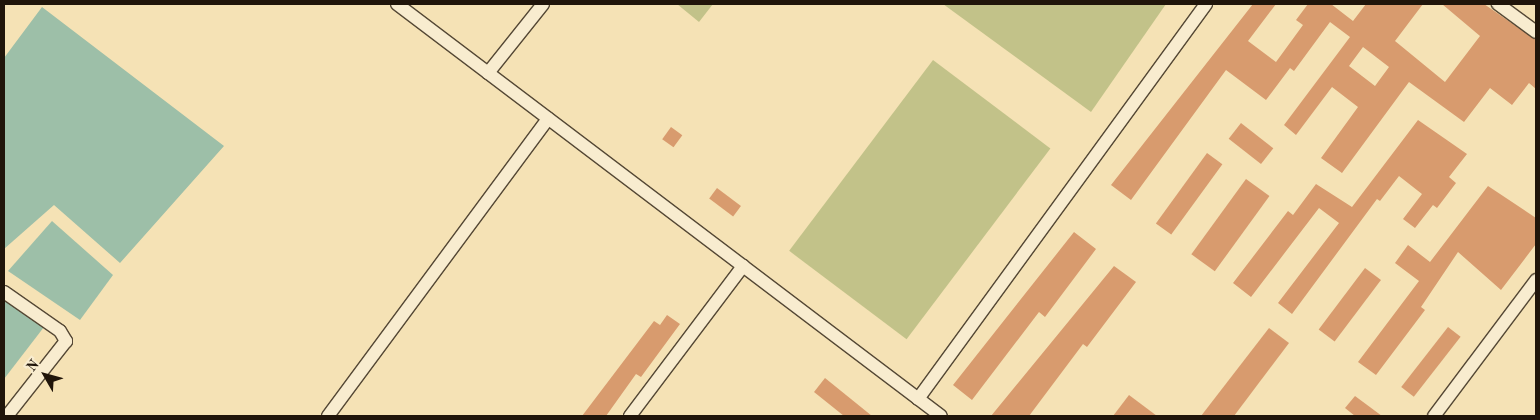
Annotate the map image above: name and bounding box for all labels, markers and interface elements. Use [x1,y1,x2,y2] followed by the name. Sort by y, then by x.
[20,350,70,400] north arrow
[24,357,42,374] text: N

